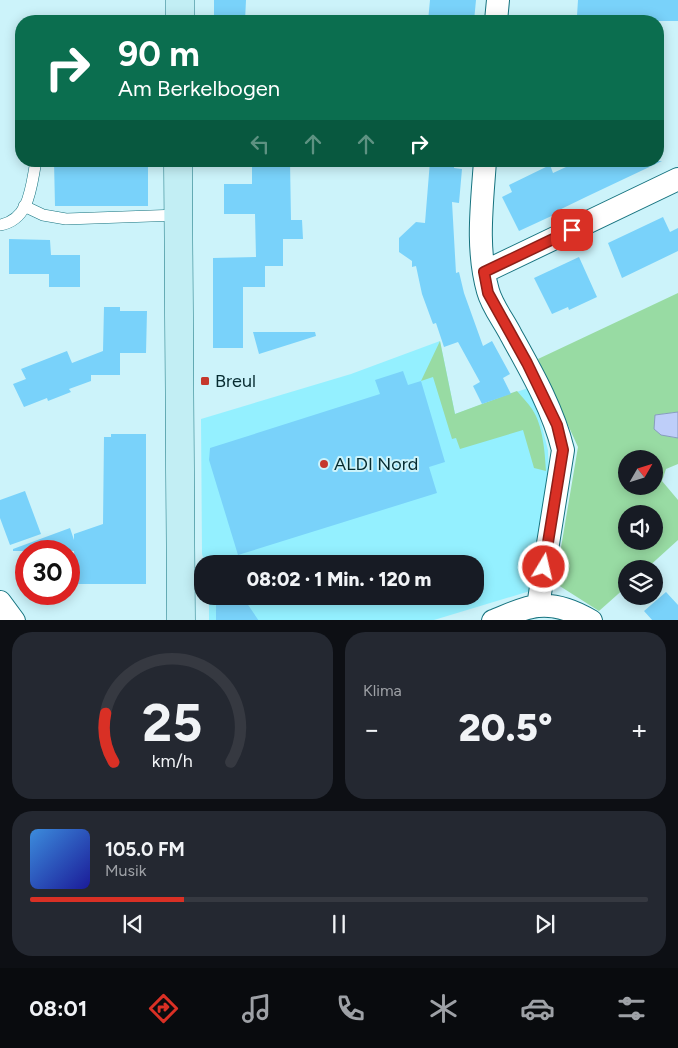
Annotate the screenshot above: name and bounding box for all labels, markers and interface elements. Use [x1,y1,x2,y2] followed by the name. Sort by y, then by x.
[118,33,200,75] text: 90 m
[35,35,100,100] icon: right
[118,75,280,102] text: Am Berkelbogen
[246,130,274,158] icon: left
[299,130,327,158] icon: ahead
[352,130,380,158] icon: ahead
[405,130,433,158] icon: right
[551,209,593,251] pin
[558,216,586,244] icon: arrive
[215,370,256,392] place label: Breul
[199,375,211,387] marker: Breul
[618,450,662,495] north arrow
[618,450,663,605] map controls
[334,453,418,475] place label: ALDI Nord
[318,458,330,470] marker: ALDI Nord
[618,505,663,550] button: sound
[15,540,80,605] speed limit sign: 30
[517,540,569,592] position arrow
[618,560,663,605] button: layers
[247,568,431,591] text: 08:02 · 1 Min. · 120 m
[363,681,402,700] text: Klima
[142,692,203,754] text: 25
[458,705,553,751] text: 20.5°
[363,712,380,746] text: −
[631,712,648,746] text: +
[152,750,193,771] text: km/h
[105,838,185,861] text: 105.0 FM
[105,861,146,880] text: Musik
[119,910,147,938] icon: previous
[325,910,353,938] icon: pause
[531,910,559,938] icon: next
[146,991,181,1026] icon: directions
[239,991,274,1026] icon: music
[333,991,368,1026] icon: phone
[426,991,461,1026] icon: climate
[520,991,555,1026] icon: car
[614,991,649,1026] icon: filters
[29,995,87,1022] text: 08:01

